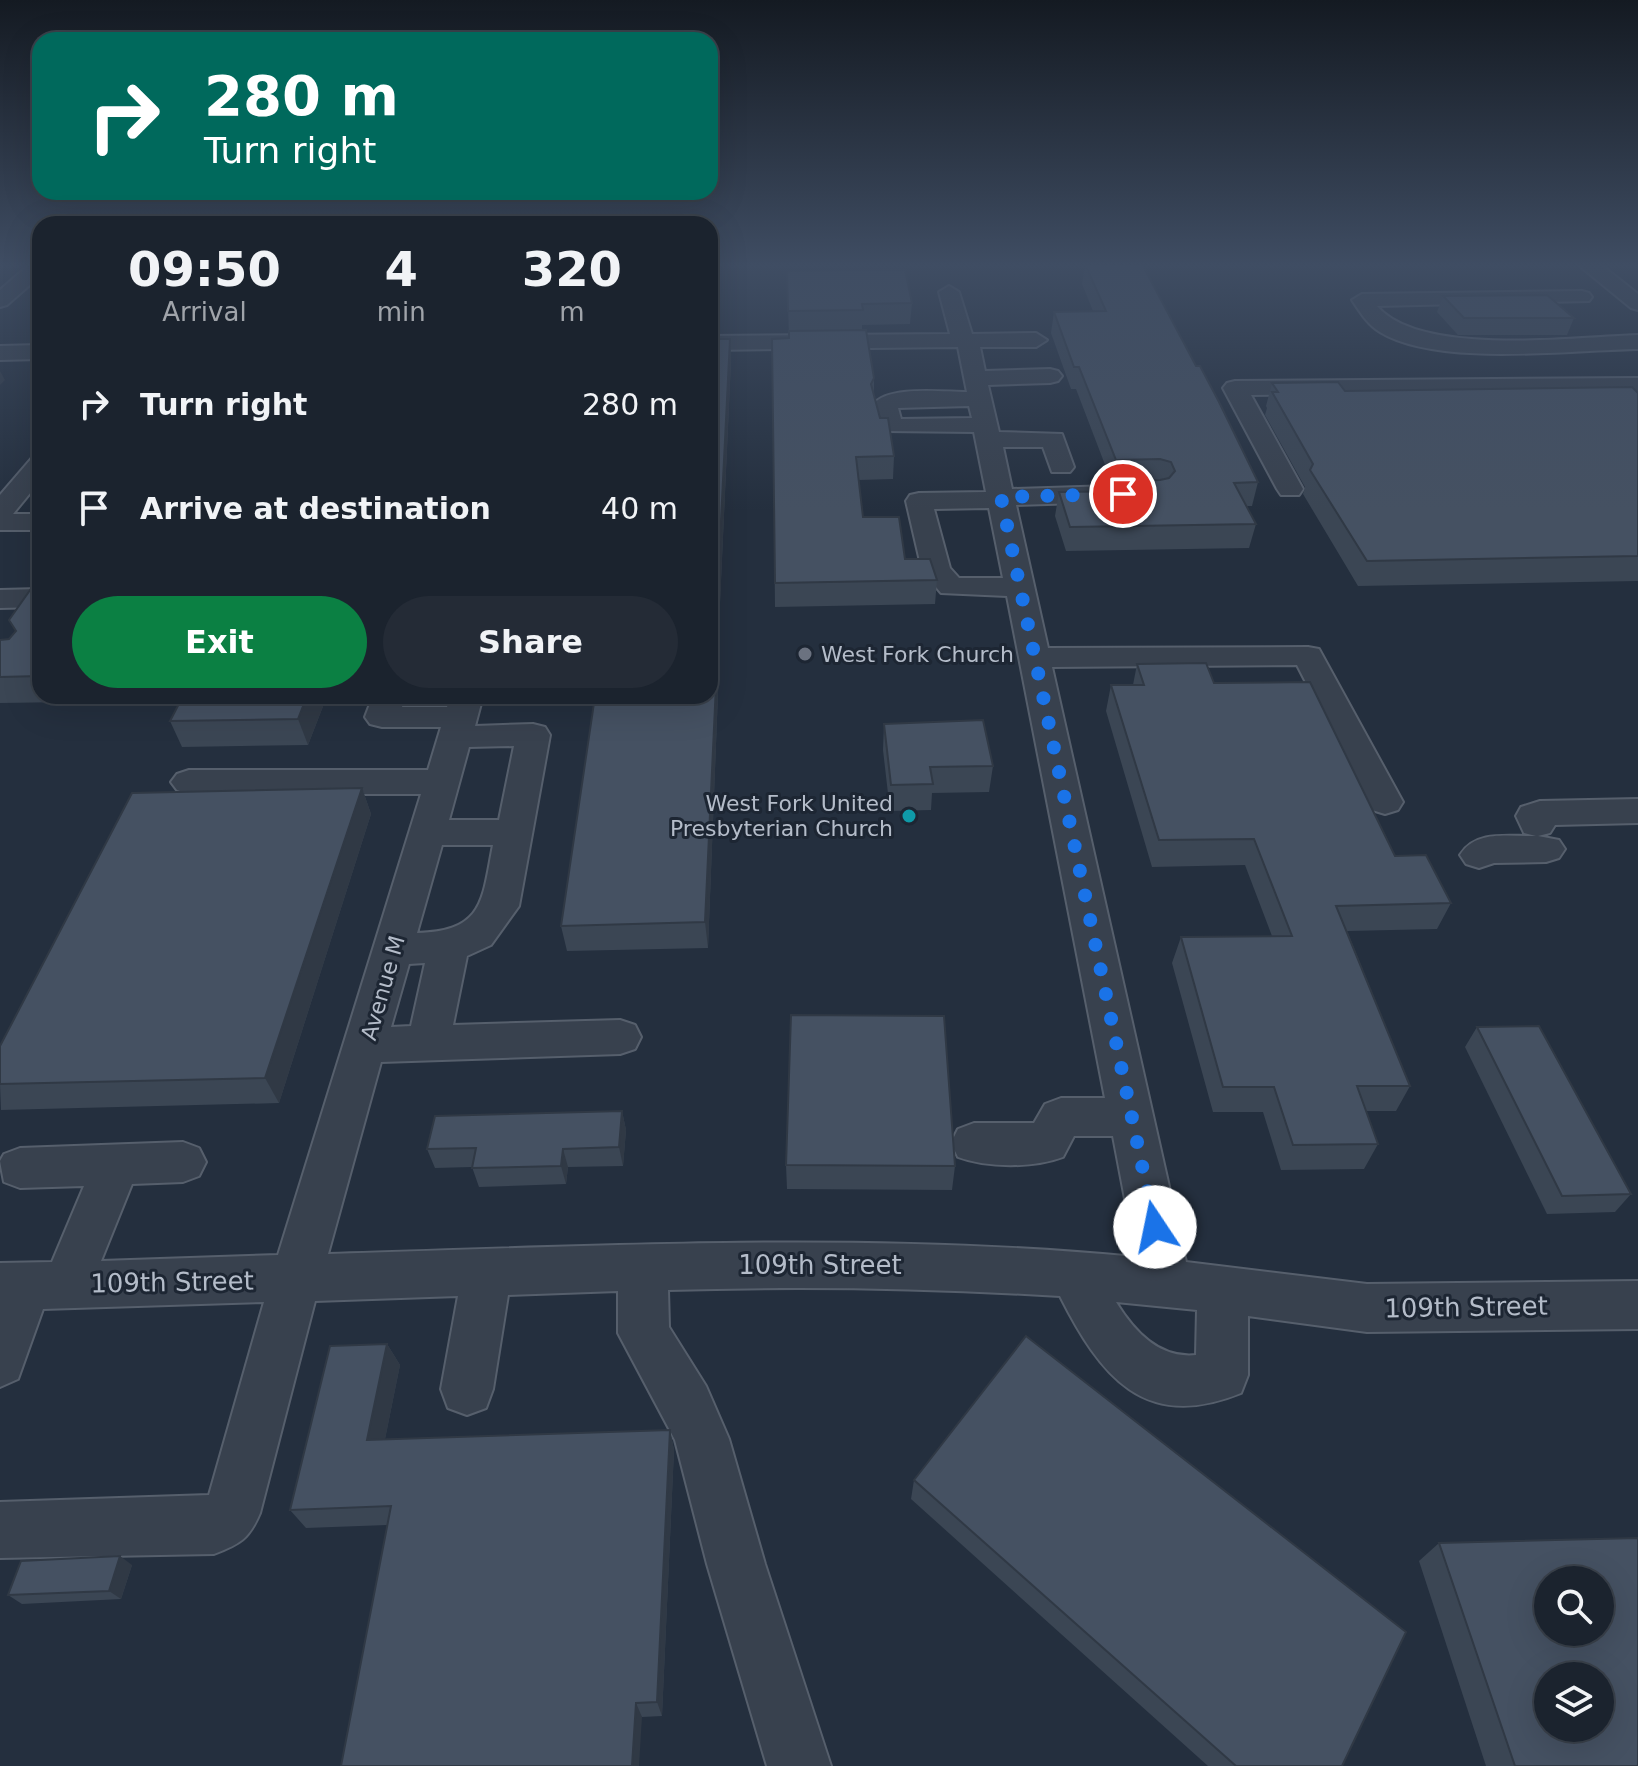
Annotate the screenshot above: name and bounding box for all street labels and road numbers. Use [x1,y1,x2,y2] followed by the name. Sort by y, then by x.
[356,933,410,1043] street label: Avenue M
[738,1250,902,1280] street label: 109th Street
[90,1266,254,1298] street label: 109th Street
[1384,1291,1548,1323] street label: 109th Street

